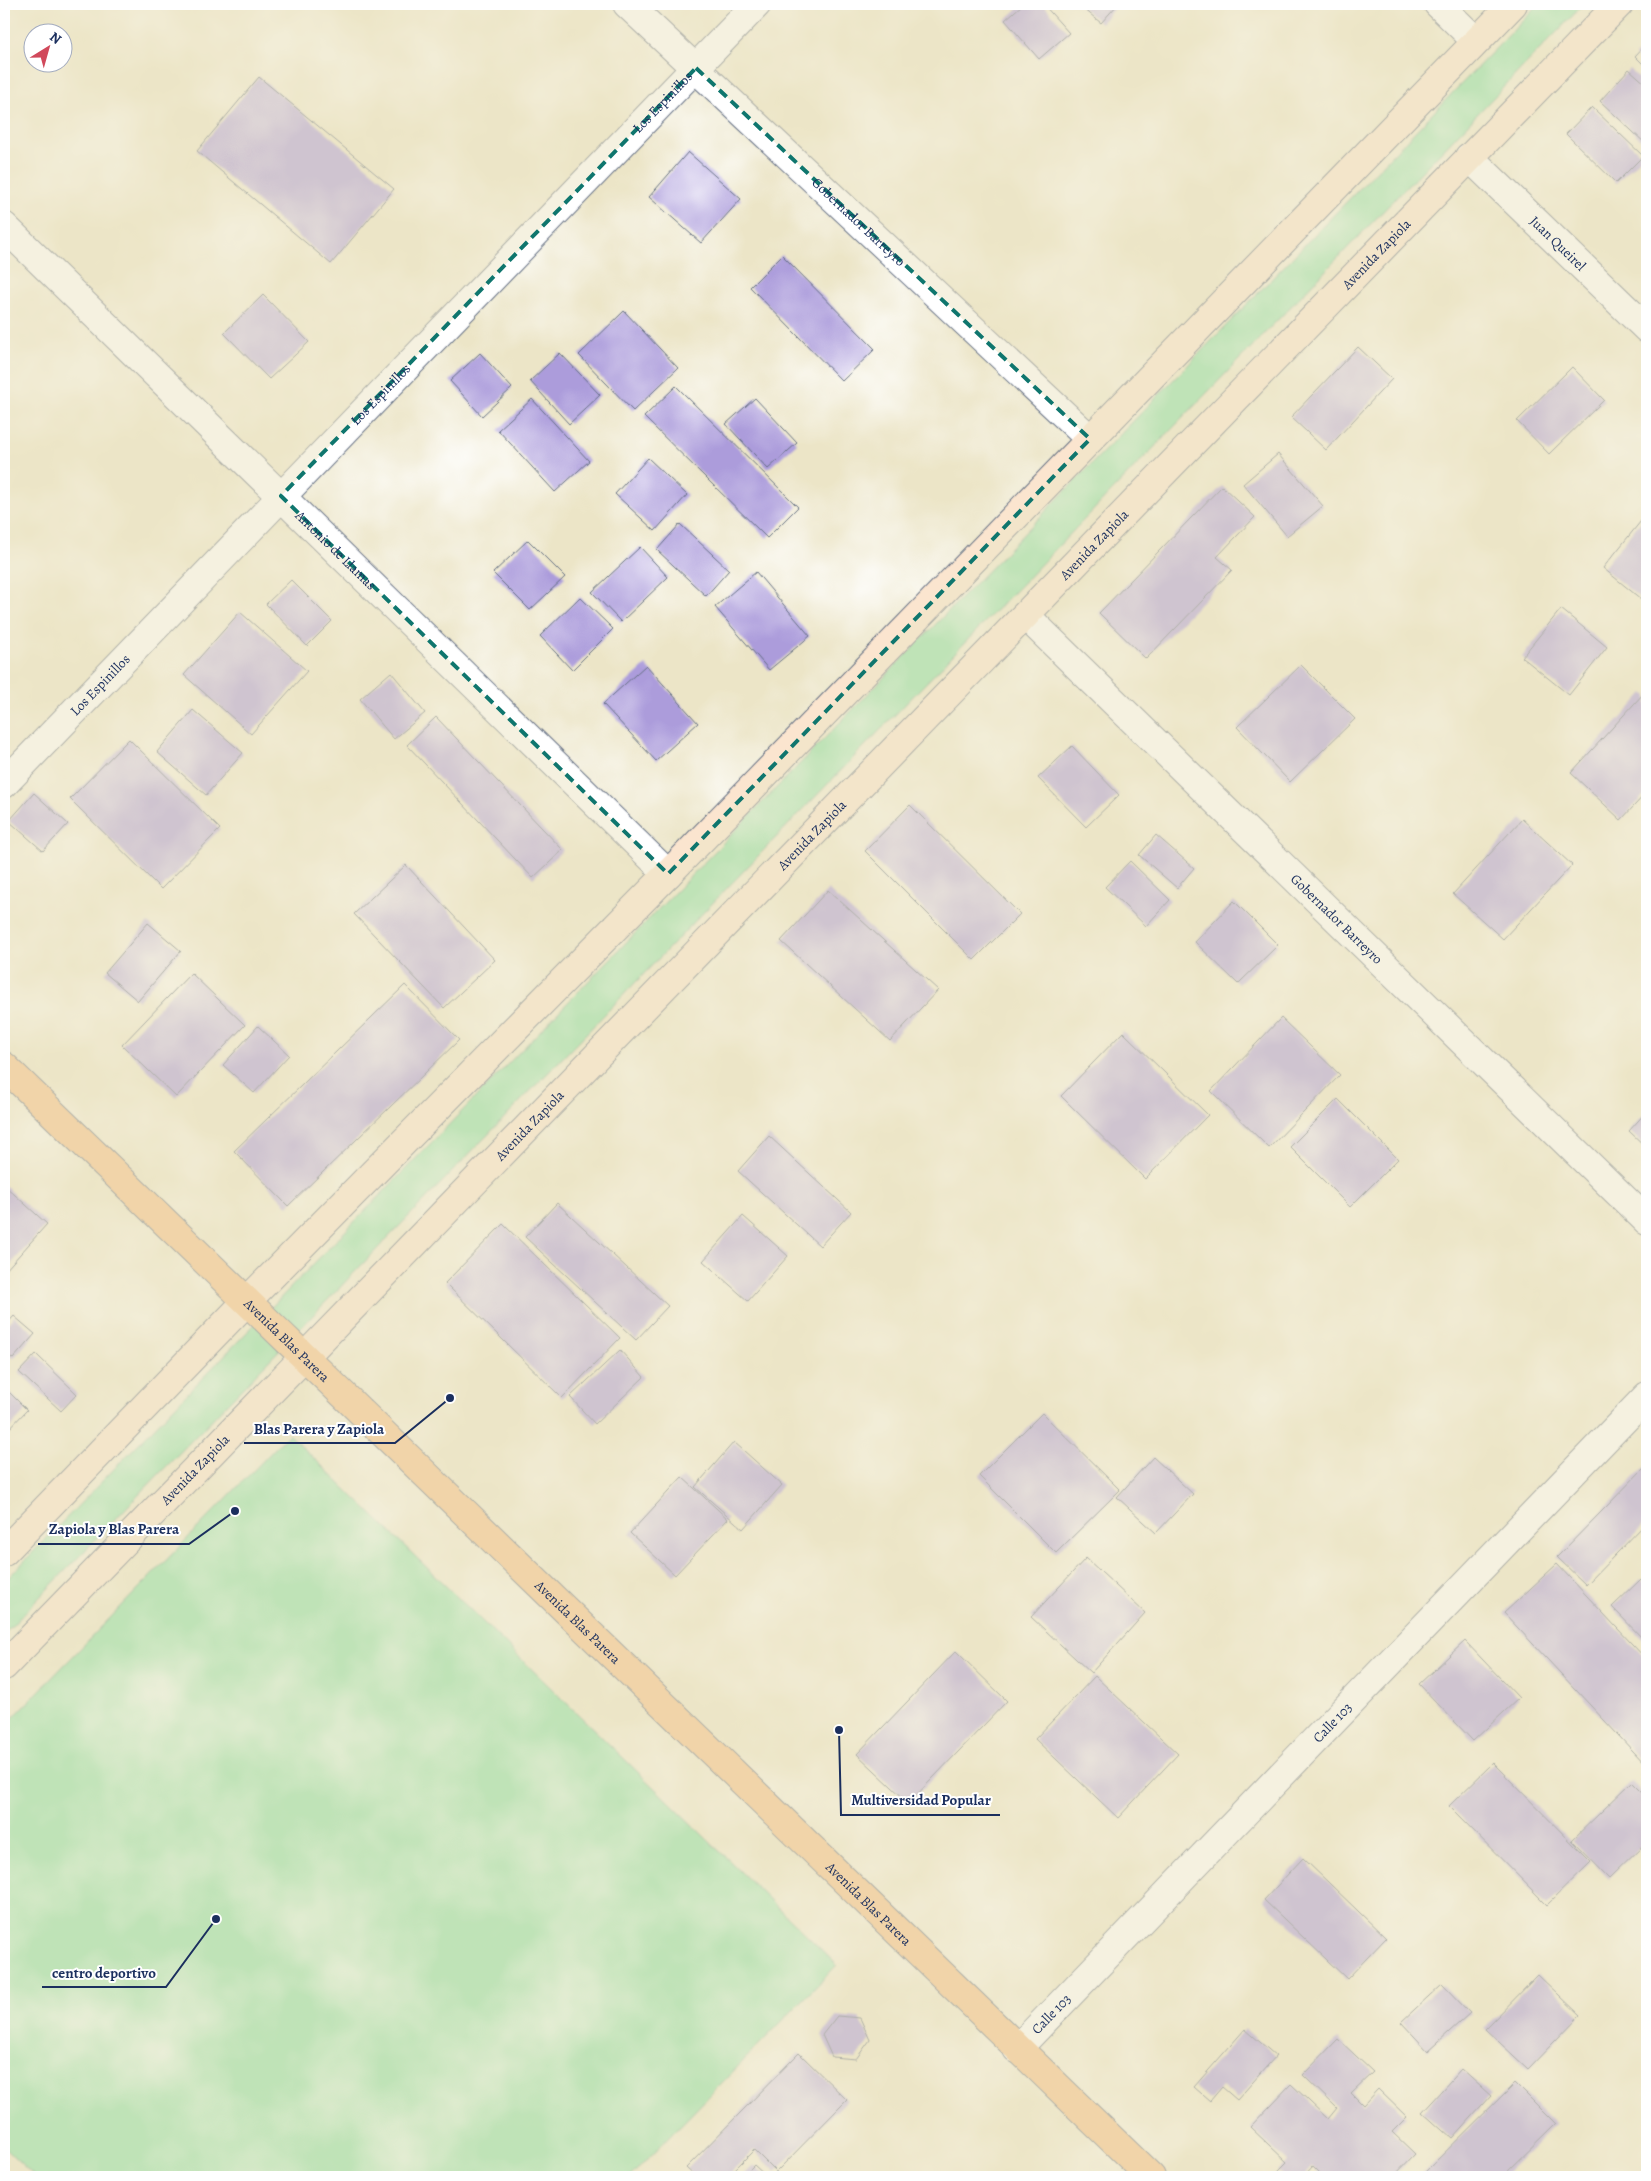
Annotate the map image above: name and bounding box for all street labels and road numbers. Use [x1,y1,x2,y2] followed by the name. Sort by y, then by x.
[628,67,697,137] street label: Los Espinillos
[808,173,910,270] street label: Gobernador Barreyro
[1526,212,1591,275] street label: Juan Queirel
[1337,214,1415,294] street label: Avenida Zapiola
[346,359,415,429] street label: Los Espinillos
[1055,505,1133,584] street label: Avenida Zapiola
[291,506,381,594] street label: Antonio de Llamas
[66,650,134,720] street label: Los Espinillos
[772,795,851,875] street label: Avenida Zapiola
[1287,869,1387,968] street label: Gobernador Barreyro
[490,1085,568,1165] street label: Avenida Zapiola
[239,1293,334,1386] street label: Avenida Blas Parera
[156,1430,234,1510] street label: Avenida Zapiola
[530,1575,625,1668] street label: Avenida Blas Parera
[1308,1698,1356,1747] street label: Calle 103
[821,1857,916,1950] street label: Avenida Blas Parera
[1027,1989,1075,2038] street label: Calle 103

